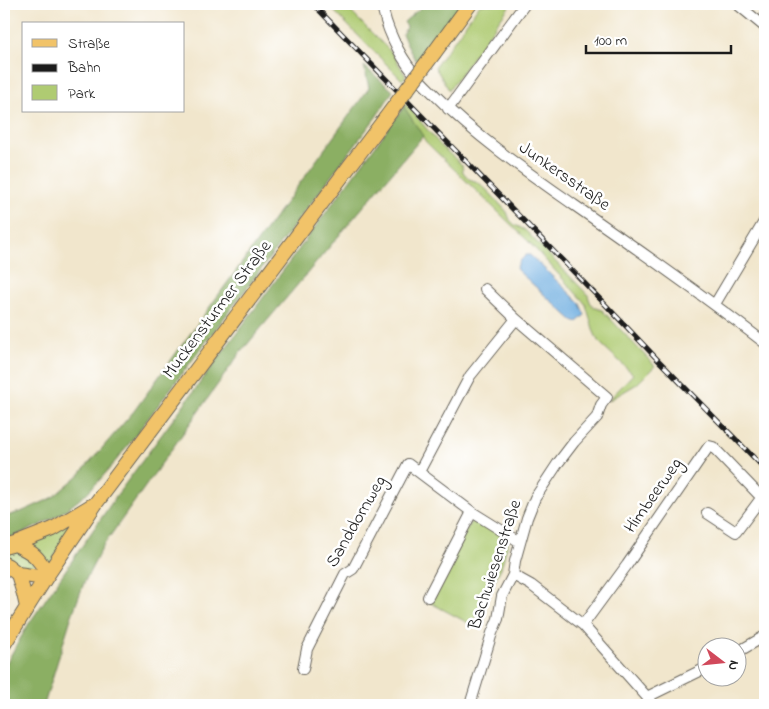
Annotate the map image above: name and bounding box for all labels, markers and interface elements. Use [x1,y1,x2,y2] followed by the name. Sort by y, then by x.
[22,22,185,112] legend
[586,22,732,54] scale bar
[594,30,627,52] text: 100 m
[68,33,110,55] text: Straße
[67,57,101,79] text: Bahn
[68,83,96,105] text: Park
[513,136,616,219] street label: Junkersstraße
[157,235,279,385] street label: Muckensturmer Straße
[618,453,690,540] street label: Himbeerweg
[320,471,395,573] street label: Sanddornweg
[462,496,530,634] street label: Bachwiesenstraße
[696,636,746,686] north arrow
[722,658,744,673] text: N

